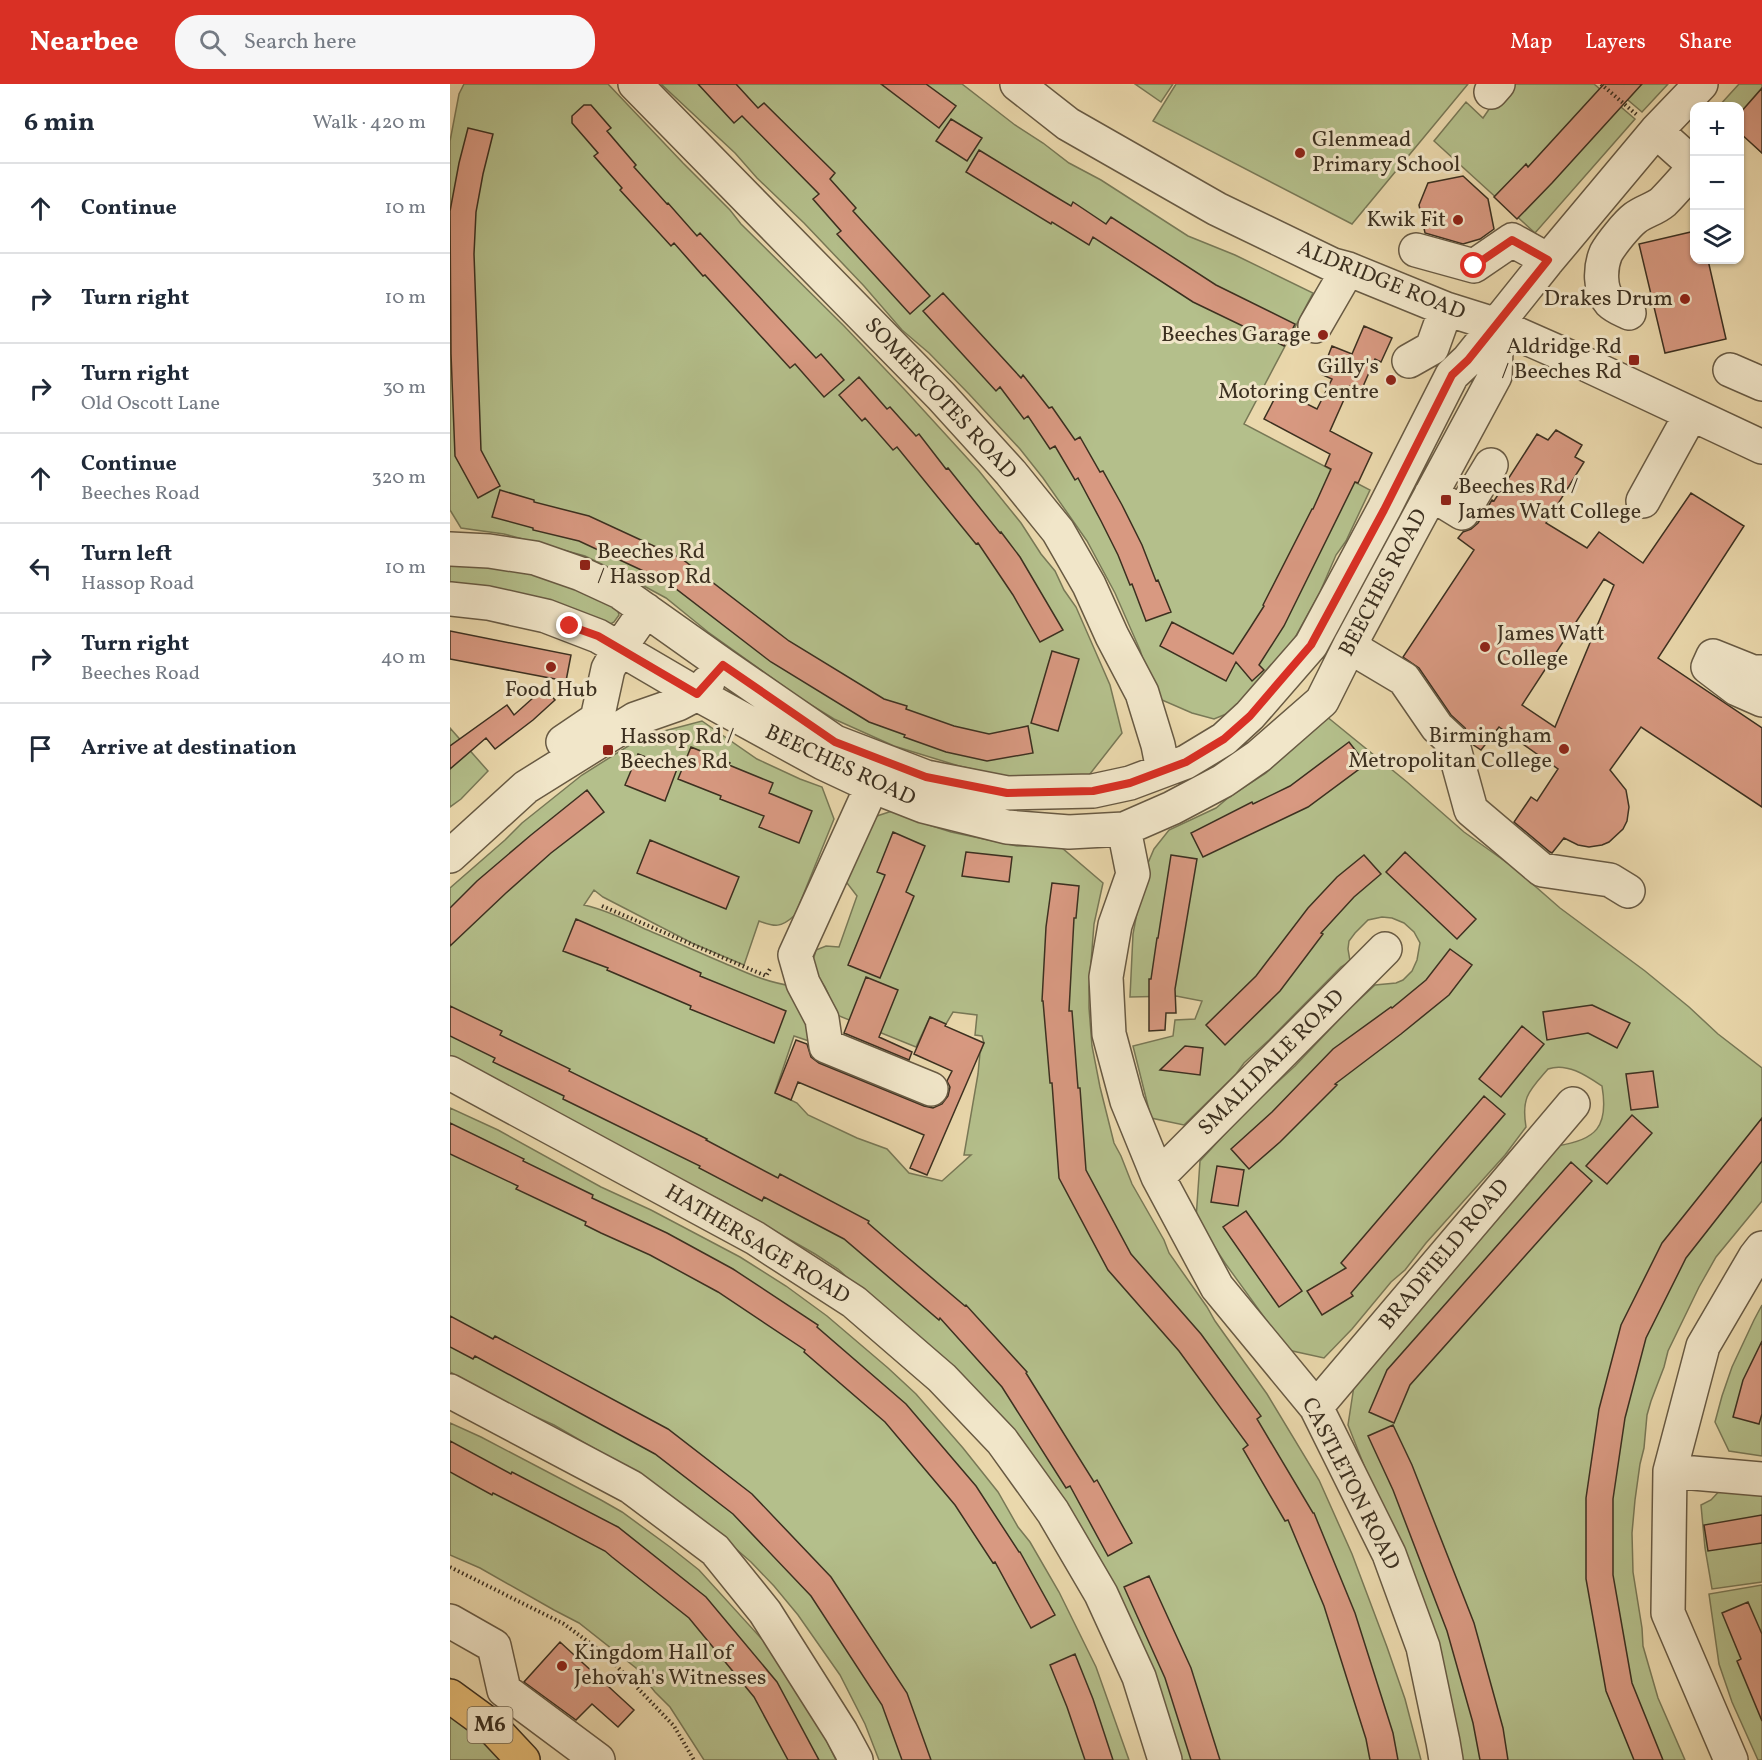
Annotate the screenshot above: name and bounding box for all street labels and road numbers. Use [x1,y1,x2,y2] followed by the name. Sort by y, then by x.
[1292,233,1470,329] street label: ALDRIDGE ROAD
[857,311,1023,487] street label: SOMERCOTES ROAD
[1332,504,1436,662] street label: BEECHES ROAD
[760,717,920,815] street label: BEECHES ROAD
[1192,983,1352,1143] street label: SMALLDALE ROAD
[1372,1173,1518,1337] street label: BRADFIELD ROAD
[659,1177,855,1313] street label: HATHERSAGE ROAD
[1293,1392,1407,1576] street label: CASTLETON ROAD
[468,1707,513,1743] road number: M6

